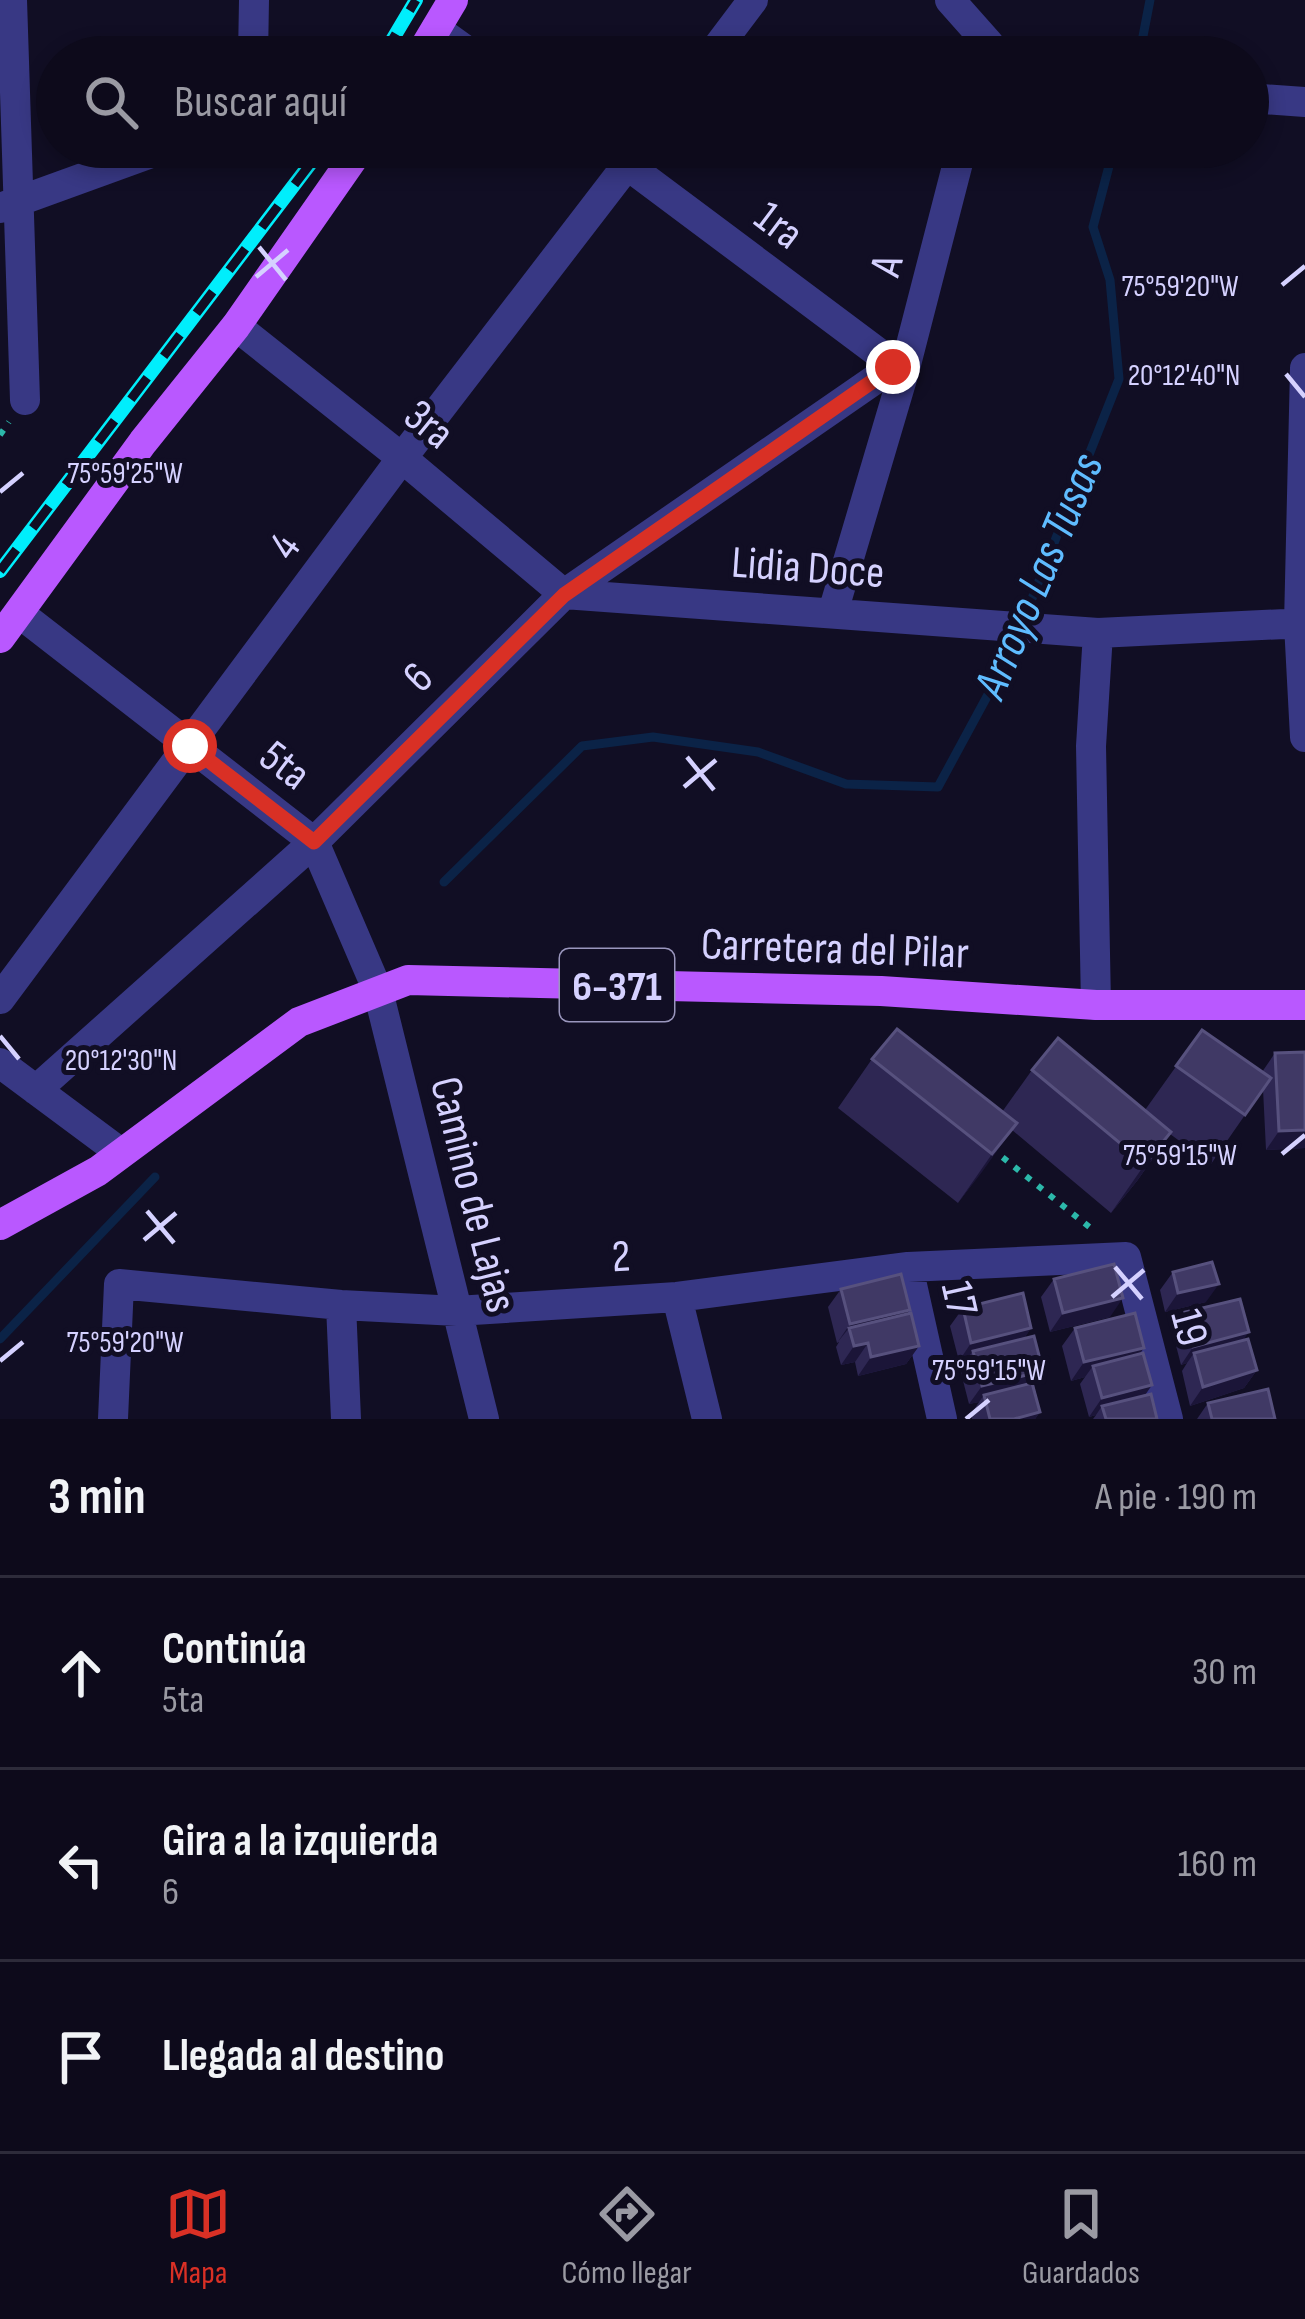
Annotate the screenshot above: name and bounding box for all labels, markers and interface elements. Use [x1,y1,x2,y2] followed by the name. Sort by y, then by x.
[36,36,1269,168] search box
[78,69,144,135] icon: search
[174,75,347,130] text: Buscar aquí
[743,190,814,262] street label: 1ra
[858,249,917,283] street label: A
[1121,269,1239,305] text: 75°59'20"W
[866,340,920,394] route end
[1128,358,1240,394] text: 20°12'40"N
[392,388,465,462] street label: 3ra
[961,445,1116,709] water label: Arroyo Las Tusas
[67,456,183,492] text: 75°59'25"W
[257,523,313,570] street label: 4
[729,536,886,601] street label: Lidia Doce
[392,651,445,704] street label: 6
[163,719,217,773] route start
[248,729,321,803] street label: 5ta
[700,917,970,982] street label: Carretera del Pilar
[560,949,674,1021] road number: 6-371
[65,1043,177,1079] text: 20°12'30"N
[417,1071,528,1318] street label: Camino de Lajas
[1123,1138,1237,1174] text: 75°59'15"W
[610,1229,632,1286] street label: 2
[928,1276,989,1321] street label: 17
[1157,1303,1220,1352] street label: 19
[66,1325,184,1361] text: 75°59'20"W
[932,1353,1046,1389] text: 75°59'15"W
[48,1467,146,1528] text: 3 min
[1095,1474,1257,1521] text: A pie · 190 m
[162,1622,307,1677] text: Continúa
[48,1640,114,1706] icon: ahead
[1192,1649,1257,1696] text: 30 m
[162,1677,204,1724] text: 5ta
[162,1814,438,1869] text: Gira a la izquierda
[48,1832,114,1898] icon: left
[1178,1841,1257,1888] text: 160 m
[162,1869,179,1916] text: 6
[48,2024,114,2090] icon: arrive
[162,2029,444,2084] text: Llegada al destino
[165,2181,231,2293] tab: Mapa
[562,2181,692,2293] tab: Cómo llegar
[1022,2181,1140,2293] tab: Guardados

